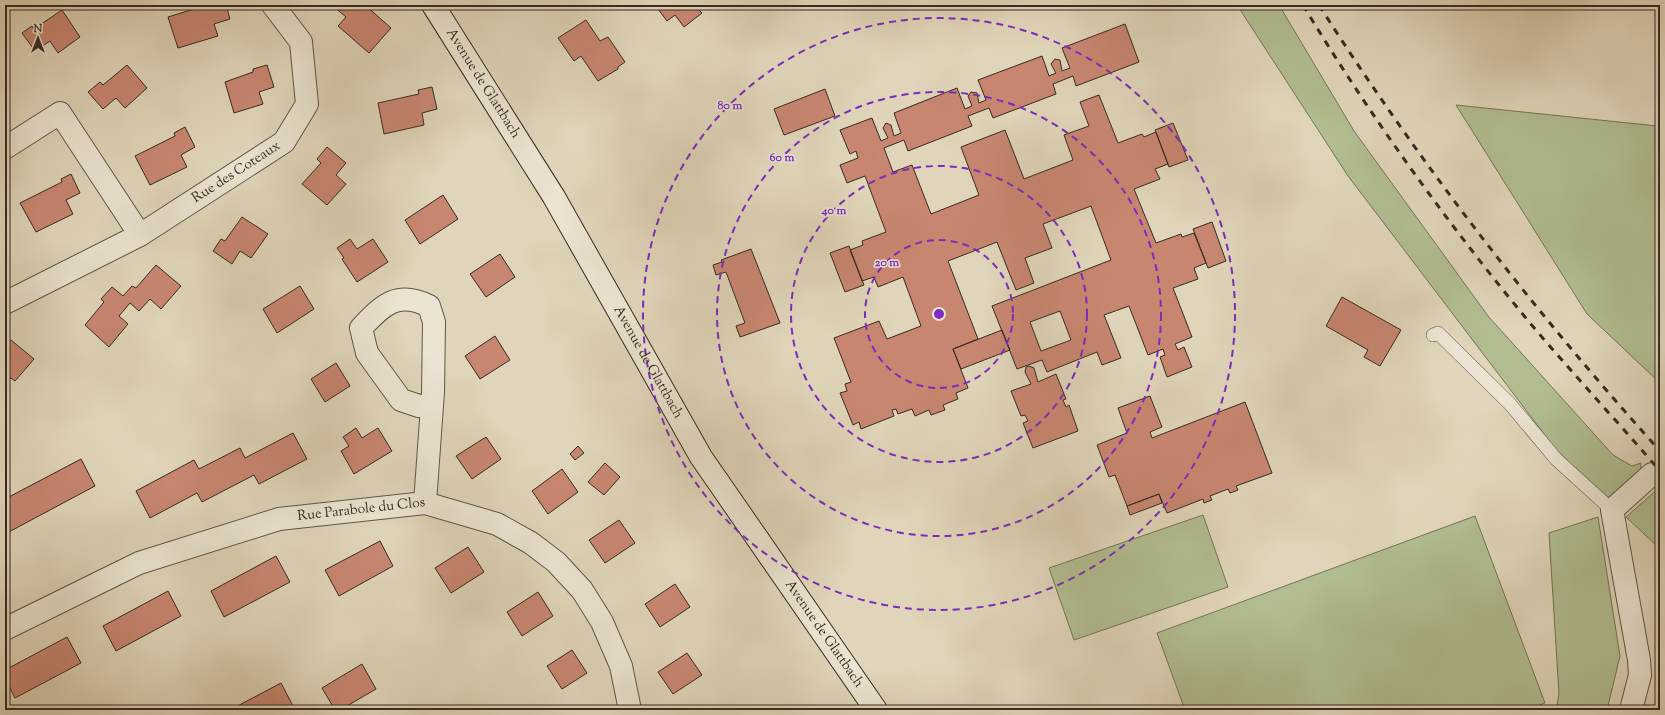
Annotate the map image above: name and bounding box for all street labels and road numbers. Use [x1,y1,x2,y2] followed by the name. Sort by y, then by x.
[440,25,525,143] street label: Avenue de Glattbach
[188,136,285,209] street label: Rue des Coteaux
[608,302,687,422] street label: Avenue de Glattbach
[296,493,426,527] street label: Rue Parabole du Clos
[779,576,868,692] street label: Avenue de Glattbach

